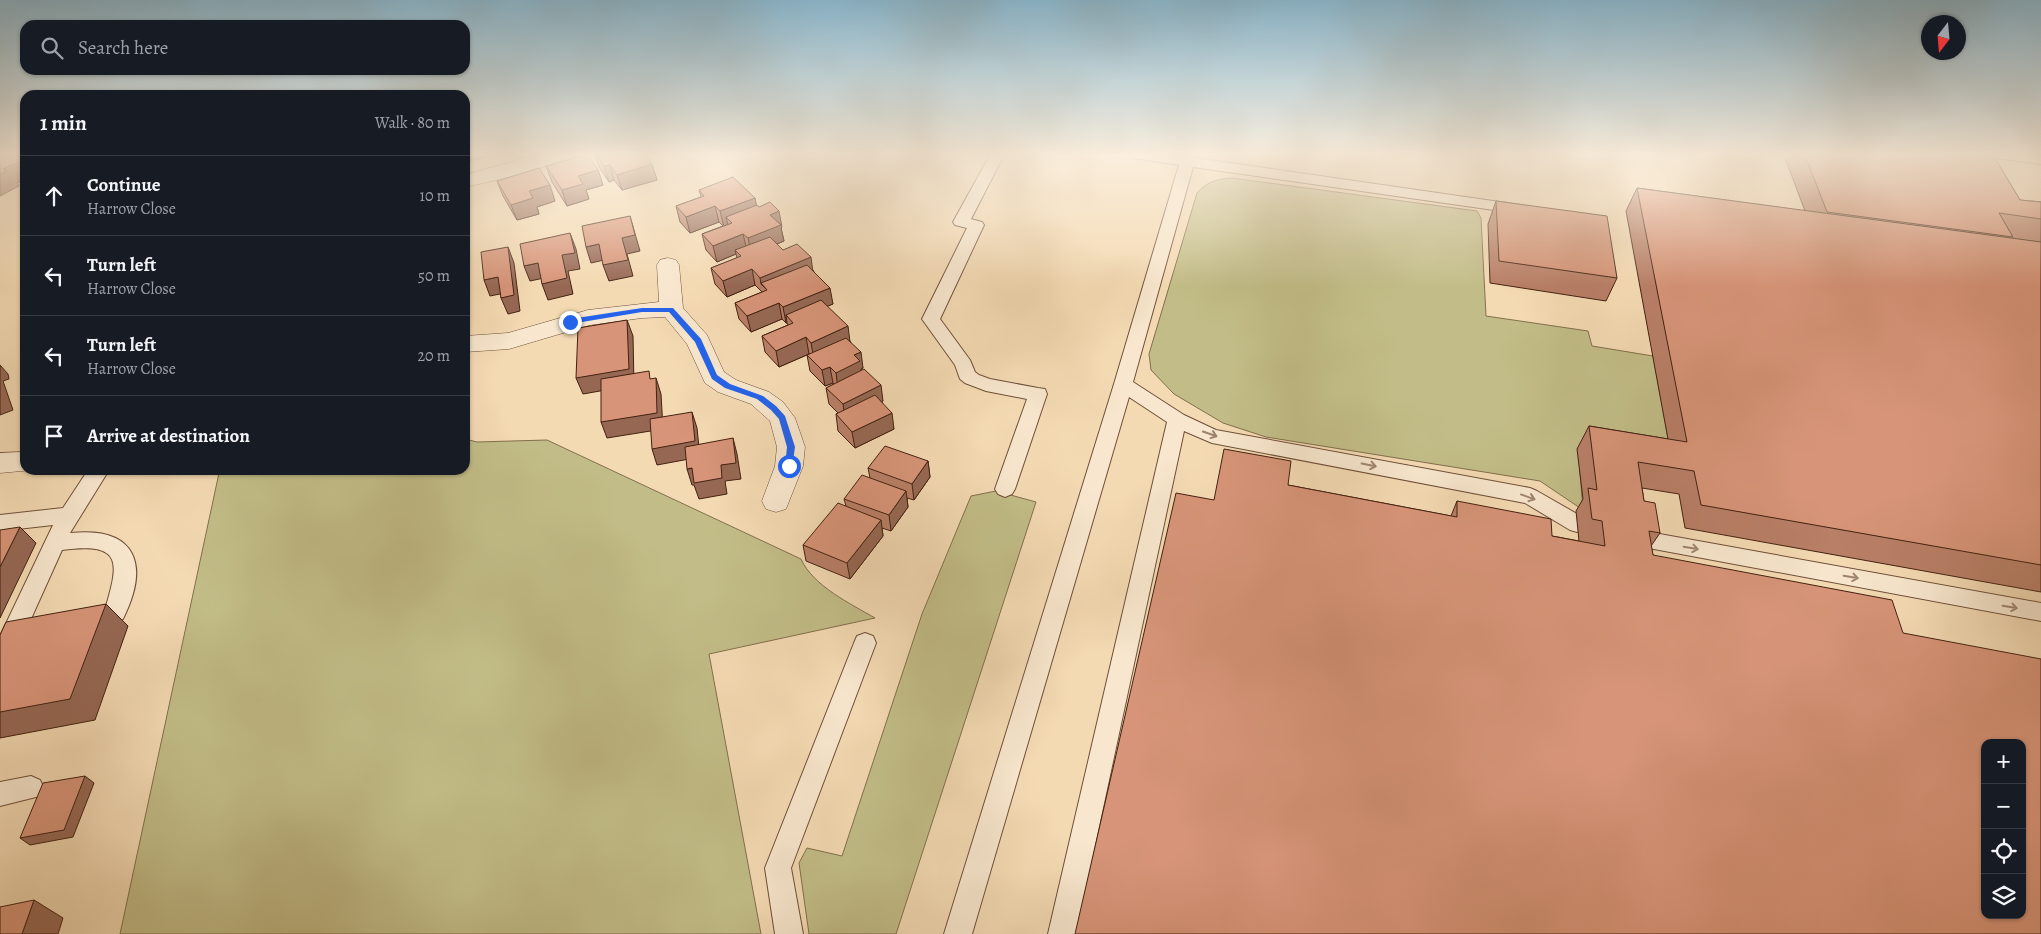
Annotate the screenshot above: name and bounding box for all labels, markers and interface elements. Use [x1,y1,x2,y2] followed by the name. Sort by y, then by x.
[1921,15,1966,60] north arrow
[20,20,470,75] search box
[38,34,66,62] icon: search
[78,35,168,61] text: Search here
[40,109,87,137] text: 1 min
[375,112,450,134] text: Walk · 80 m
[87,172,161,198] text: Continue
[40,182,68,210] icon: ahead
[420,185,450,207] text: 10 m
[87,198,176,220] text: Harrow Close
[87,252,156,278] text: Turn left
[40,262,68,290] icon: left
[418,265,450,287] text: 50 m
[87,278,176,300] text: Harrow Close
[559,311,582,334] route end
[87,332,156,358] text: Turn left
[40,342,68,370] icon: left
[417,345,450,367] text: 20 m
[87,358,176,380] text: Harrow Close
[40,422,68,450] icon: arrive
[87,423,250,449] text: Arrive at destination
[1202,430,1217,439] one-way arrow
[778,455,801,478] route start
[1361,461,1377,471] one-way arrow
[1520,493,1536,502] one-way arrow
[1682,544,1698,554] one-way arrow
[1842,573,1858,583] one-way arrow
[2002,602,2018,612] one-way arrow
[1981,739,2026,919] map controls
[1981,739,2026,784] button: +
[1981,784,2026,829] button: −
[1981,829,2026,874] button: locate
[1981,874,2026,919] button: layers

